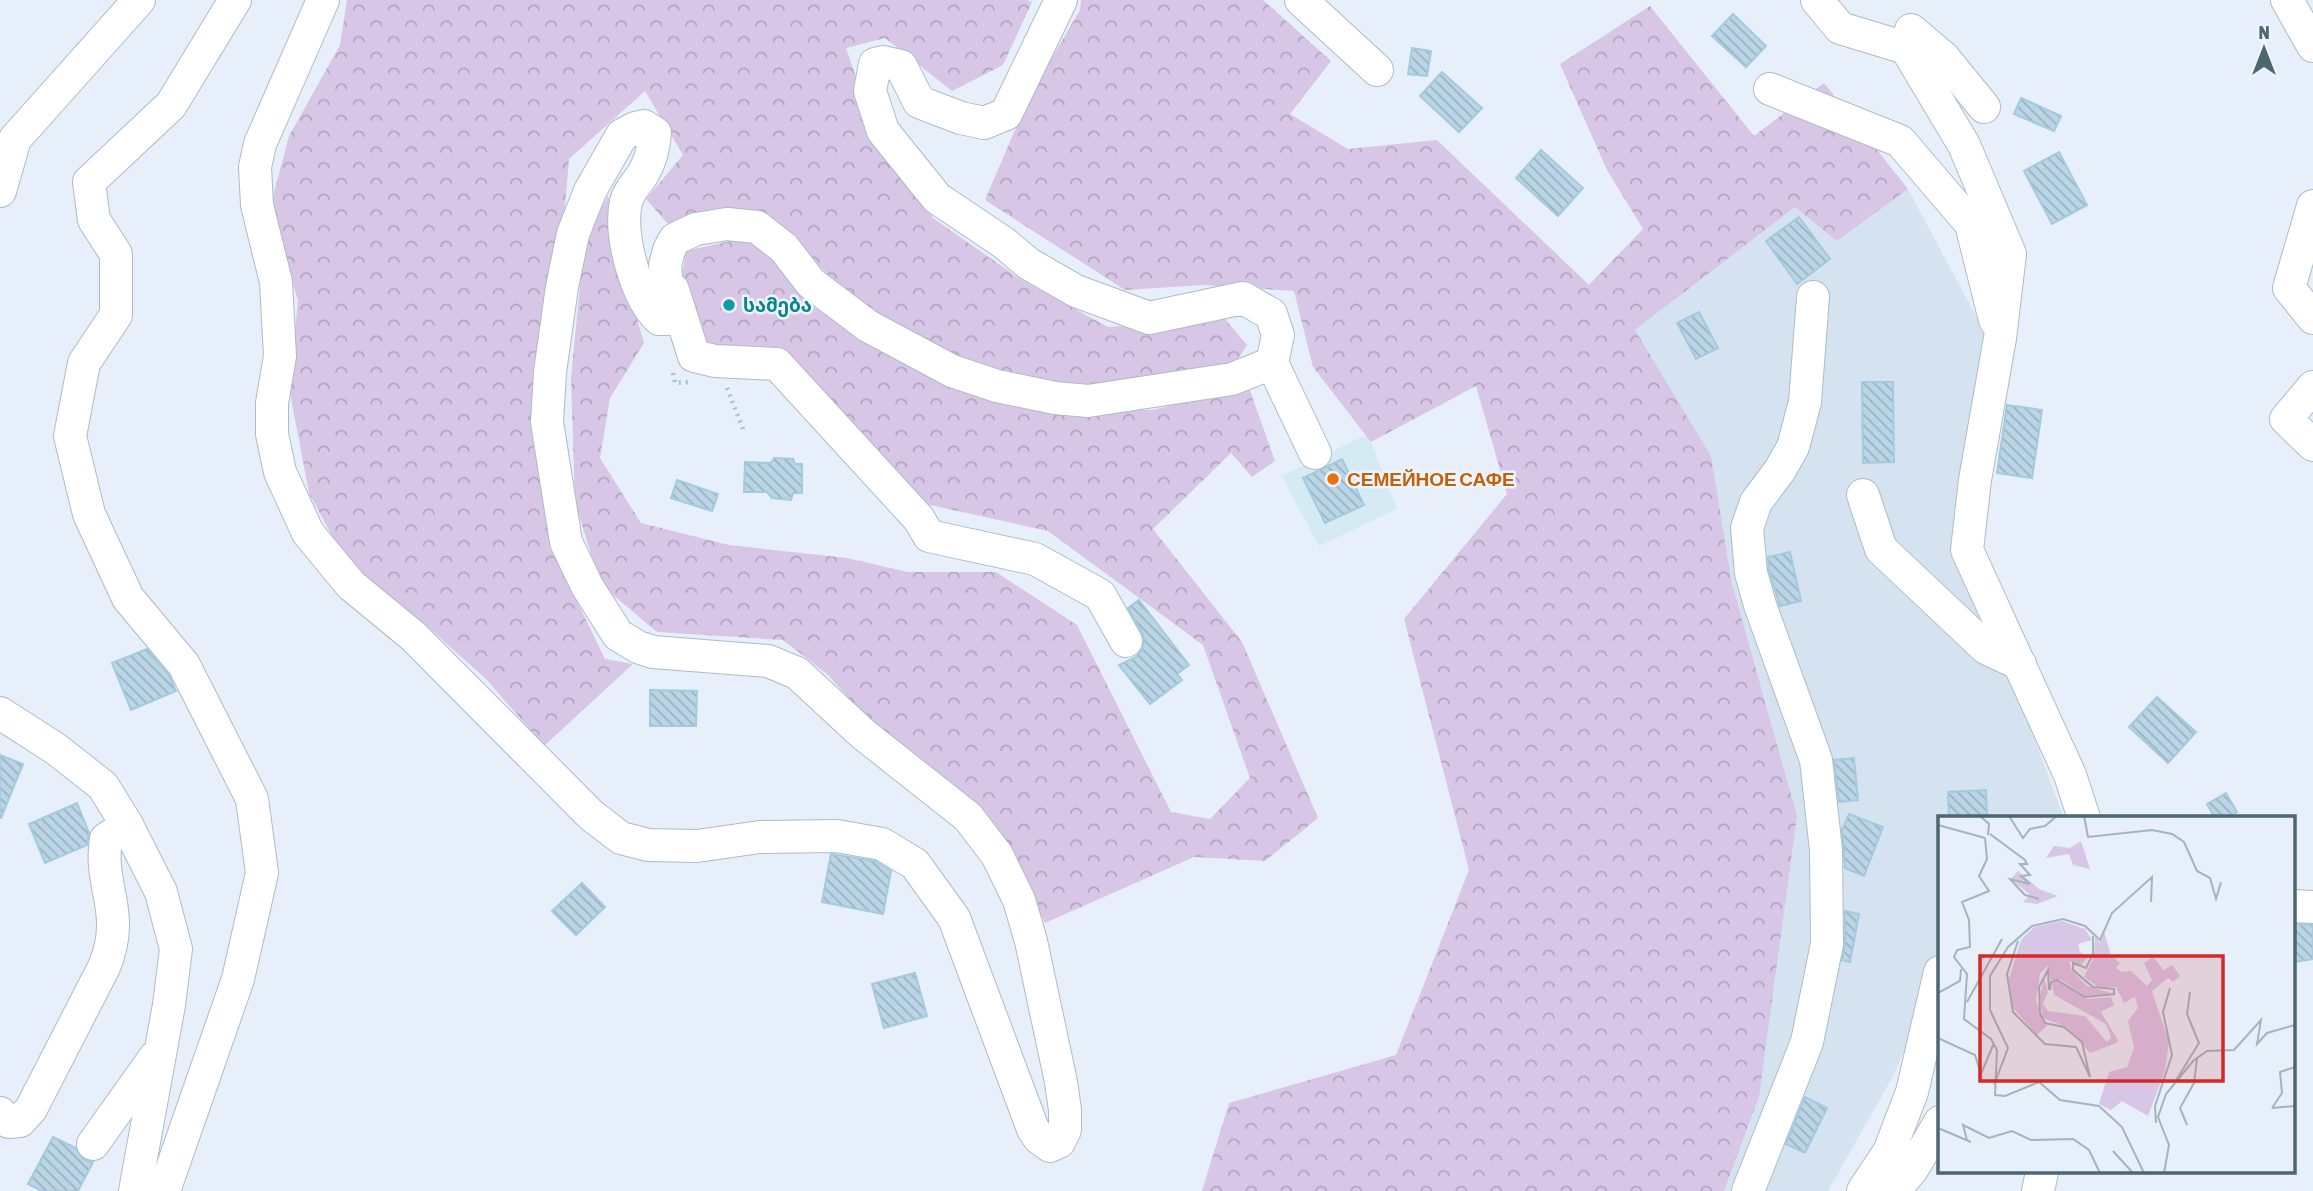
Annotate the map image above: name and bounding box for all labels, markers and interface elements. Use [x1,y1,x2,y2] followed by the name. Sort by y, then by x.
[2229,14,2299,84] north arrow
[2258,21,2270,43] text: N
[743,294,812,317] place label: სამება
[721,297,737,313] marker: სამება
[1347,468,1515,490] place label: СЕМЕЙНОЕ САФЕ
[1325,471,1341,487] marker: СЕМЕЙНОЕ САФЕ
[1938,816,2296,1174] inset map

